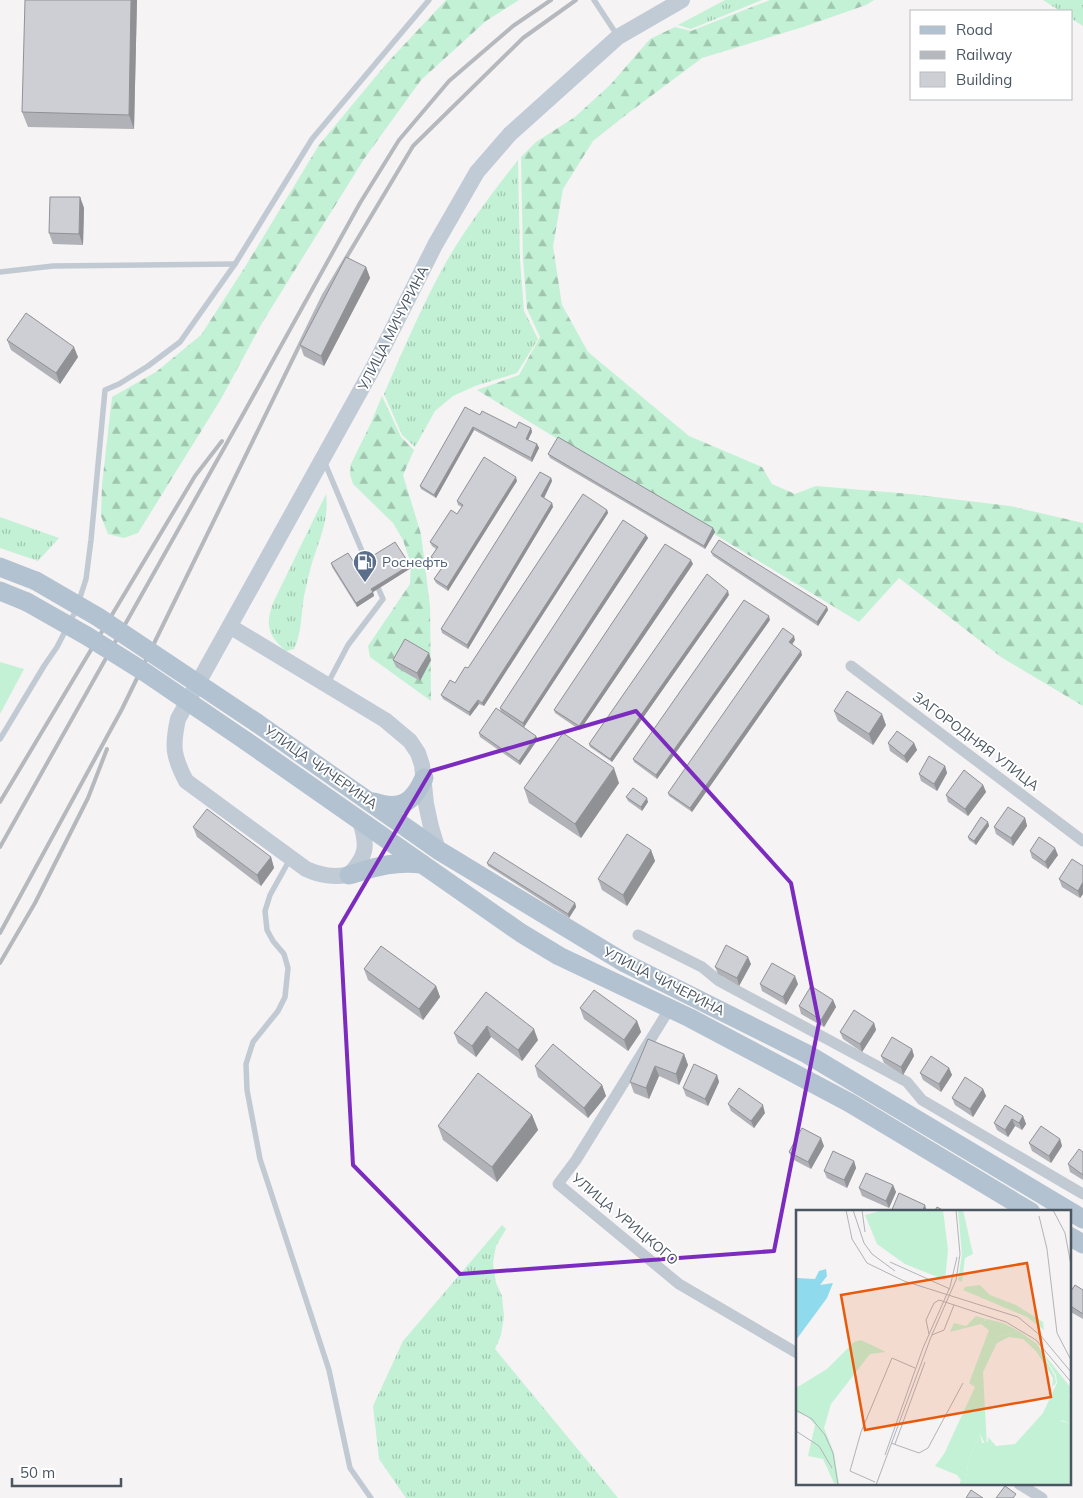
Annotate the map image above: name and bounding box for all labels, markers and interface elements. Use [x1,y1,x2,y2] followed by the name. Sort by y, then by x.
[910,10,1073,100] legend
[956,20,993,39] text: Road
[956,45,1012,64] text: Railway
[956,70,1012,89] text: Building
[353,262,433,394] street label: УЛИЦА МИЧУРИНА
[352,549,378,583] fuel station icon: Роснефть
[382,553,448,571] place label: Роснефть
[909,687,1044,795] street label: ЗАГОРОДНЯЯ УЛИЦА
[260,721,382,813] street label: УЛИЦА ЧИЧЕРИНА
[599,942,729,1020] street label: УЛИЦА ЧИЧЕРИНА
[567,1168,682,1269] street label: УЛИЦА УРИЦКОГО
[796,1210,1070,1486] inset map
[12,1456,121,1488] scale bar
[20,1463,55,1482] text: 50 m

